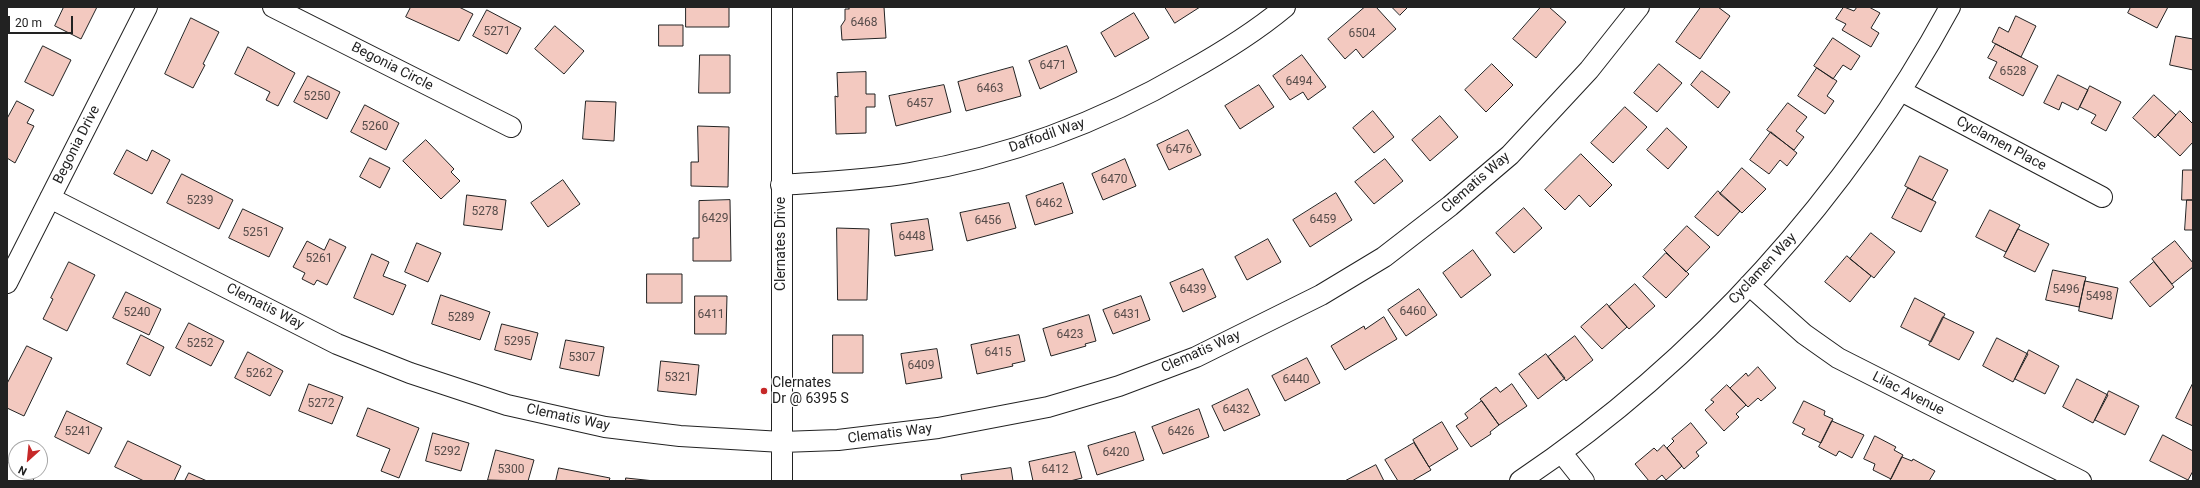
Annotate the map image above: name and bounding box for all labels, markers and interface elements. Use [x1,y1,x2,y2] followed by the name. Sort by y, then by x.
[10,8,75,34] scale bar
[15,16,42,30] text: 20 m
[851,16,877,30] house number: 6468
[484,25,510,39] house number: 5271
[1349,27,1375,41] house number: 6504
[348,39,436,95] street label: Begonia Circle
[1040,59,1066,73] house number: 6471
[2000,65,2026,79] house number: 6528
[1286,75,1312,89] house number: 6494
[977,82,1003,96] house number: 6463
[304,90,330,104] house number: 5250
[907,97,933,111] house number: 6457
[50,103,104,187] street label: Begonia Drive
[1953,113,2049,175] street label: Cyclamen Place
[1007,115,1087,157] street label: Daffodil Way
[362,120,388,134] house number: 5260
[1166,143,1192,157] house number: 6476
[1438,149,1514,217] street label: Clematis Way
[1101,173,1127,187] house number: 6470
[187,194,213,208] house number: 5239
[773,197,789,291] street label: Clernates Drive
[1036,197,1062,211] house number: 6462
[472,205,498,219] house number: 5278
[702,212,728,226] house number: 6429
[1310,213,1336,227] house number: 6459
[975,214,1001,228] house number: 6456
[243,226,269,240] house number: 5251
[899,230,925,244] house number: 6448
[1726,230,1800,308] street label: Cyclamen Way
[306,252,332,266] house number: 5261
[223,280,307,334] street label: Clematis Way
[1180,283,1206,297] house number: 6439
[2053,283,2079,297] house number: 5496
[2086,290,2112,304] house number: 5498
[1400,305,1426,319] house number: 6460
[124,306,150,320] house number: 5240
[698,308,724,322] house number: 6411
[1114,308,1140,322] house number: 6431
[448,311,474,325] house number: 5289
[1159,327,1243,377] street label: Clematis Way
[1057,328,1083,342] house number: 6423
[504,335,530,349] house number: 5295
[187,337,213,351] house number: 5252
[985,346,1011,360] house number: 6415
[569,351,595,365] house number: 5307
[908,359,934,373] house number: 6409
[246,367,272,381] house number: 5262
[1869,369,1947,419] street label: Lilac Avenue
[665,371,691,385] house number: 5321
[1283,373,1309,387] house number: 6440
[772,375,849,408] place label: Clernates Dr @ 6395 S
[759,386,769,396] marker: Clernates Dr @ 6395 S
[308,397,334,411] house number: 5272
[525,401,611,435] street label: Clematis Way
[1223,403,1249,417] house number: 6432
[847,420,933,448] street label: Clematis Way
[65,425,91,439] house number: 5241
[1168,425,1194,439] house number: 6426
[8,440,48,480] north arrow
[434,445,460,459] house number: 5292
[1103,446,1129,460] house number: 6420
[16,463,29,478] text: N
[498,463,524,477] house number: 5300
[1042,463,1068,477] house number: 6412

